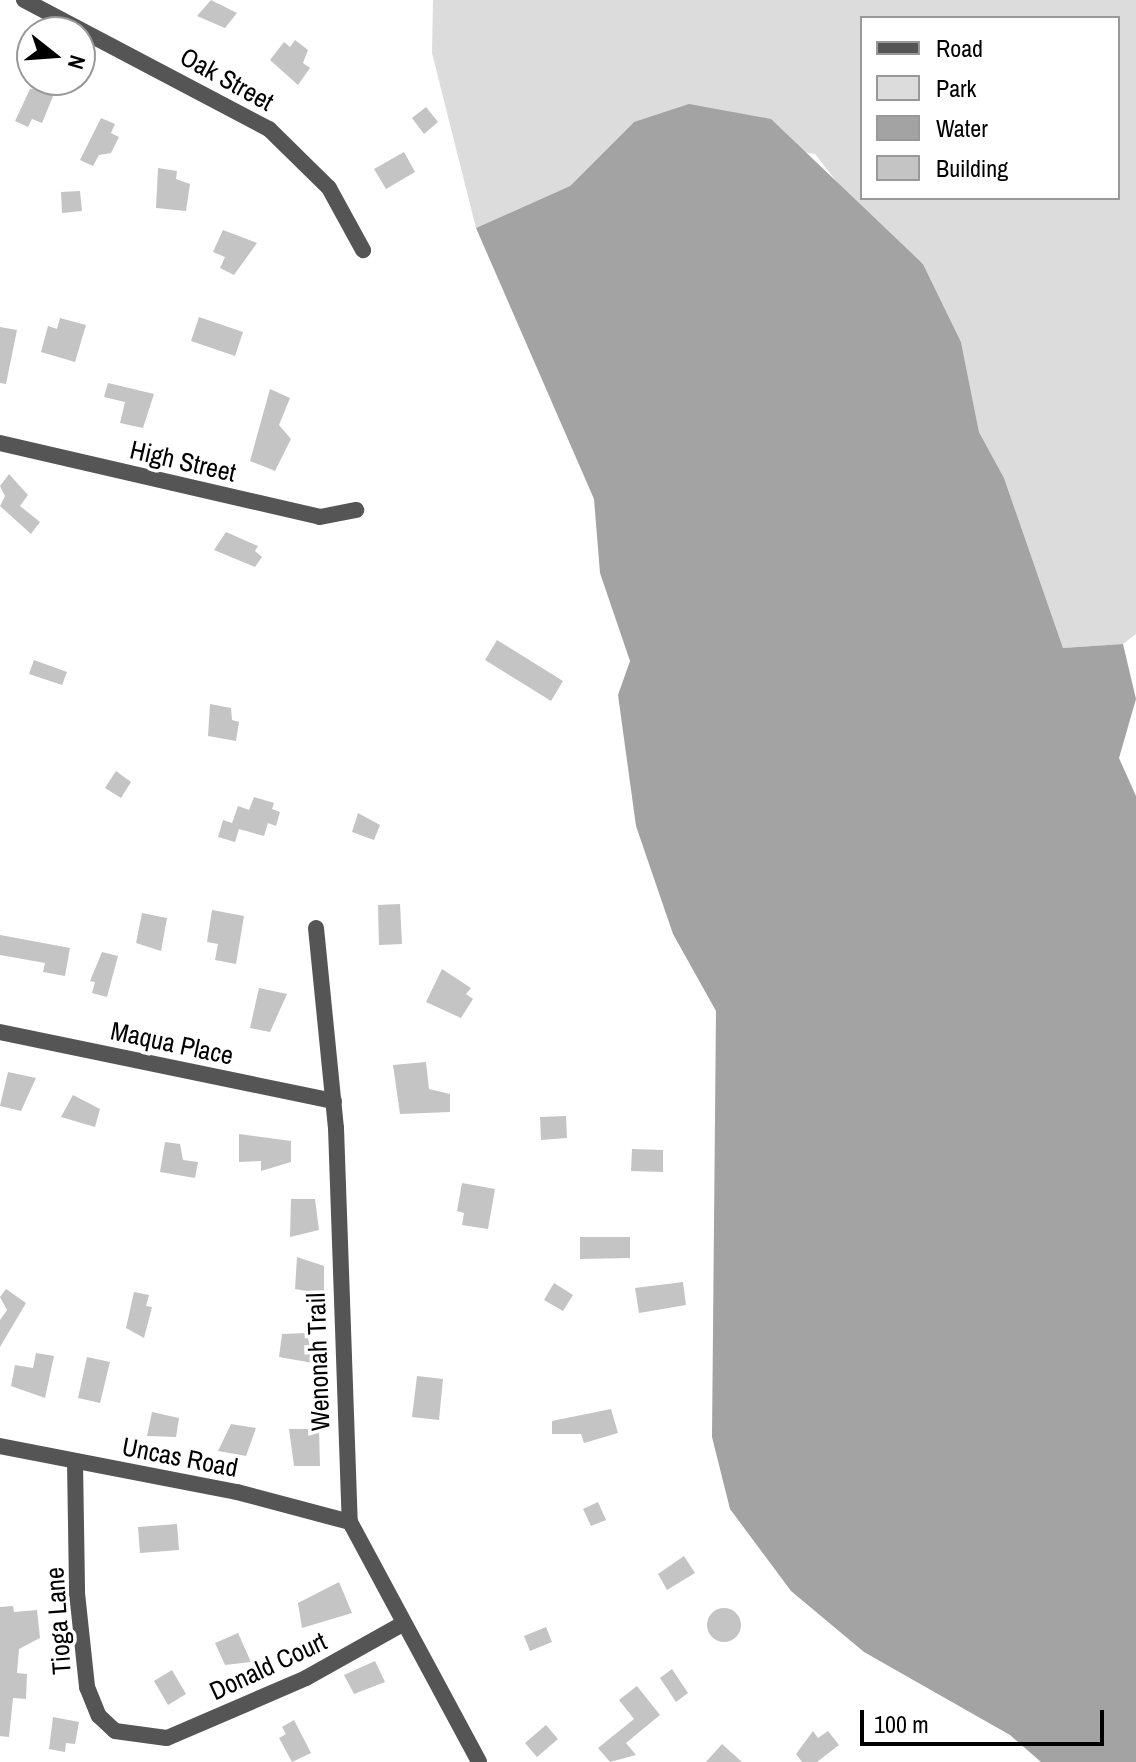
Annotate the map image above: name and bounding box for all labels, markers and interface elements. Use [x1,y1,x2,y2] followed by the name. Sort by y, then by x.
[16,16,96,96] north arrow
[860,16,1120,200] legend
[936,32,983,64] text: Road
[175,41,279,117] street label: Oak Street
[61,52,93,73] text: N
[936,72,976,104] text: Park
[936,112,988,144] text: Water
[936,152,1008,184] text: Building
[127,434,239,488] street label: High Street
[108,1015,236,1071] street label: Maqua Place
[300,1292,336,1432] street label: Wenonah Trail
[119,1430,241,1484] street label: Uncas Road
[39,1566,77,1676] street label: Tioga Lane
[204,1625,332,1707] street label: Donald Court
[864,1694,1108,1744] scale bar
[874,1708,929,1740] text: 100 m

